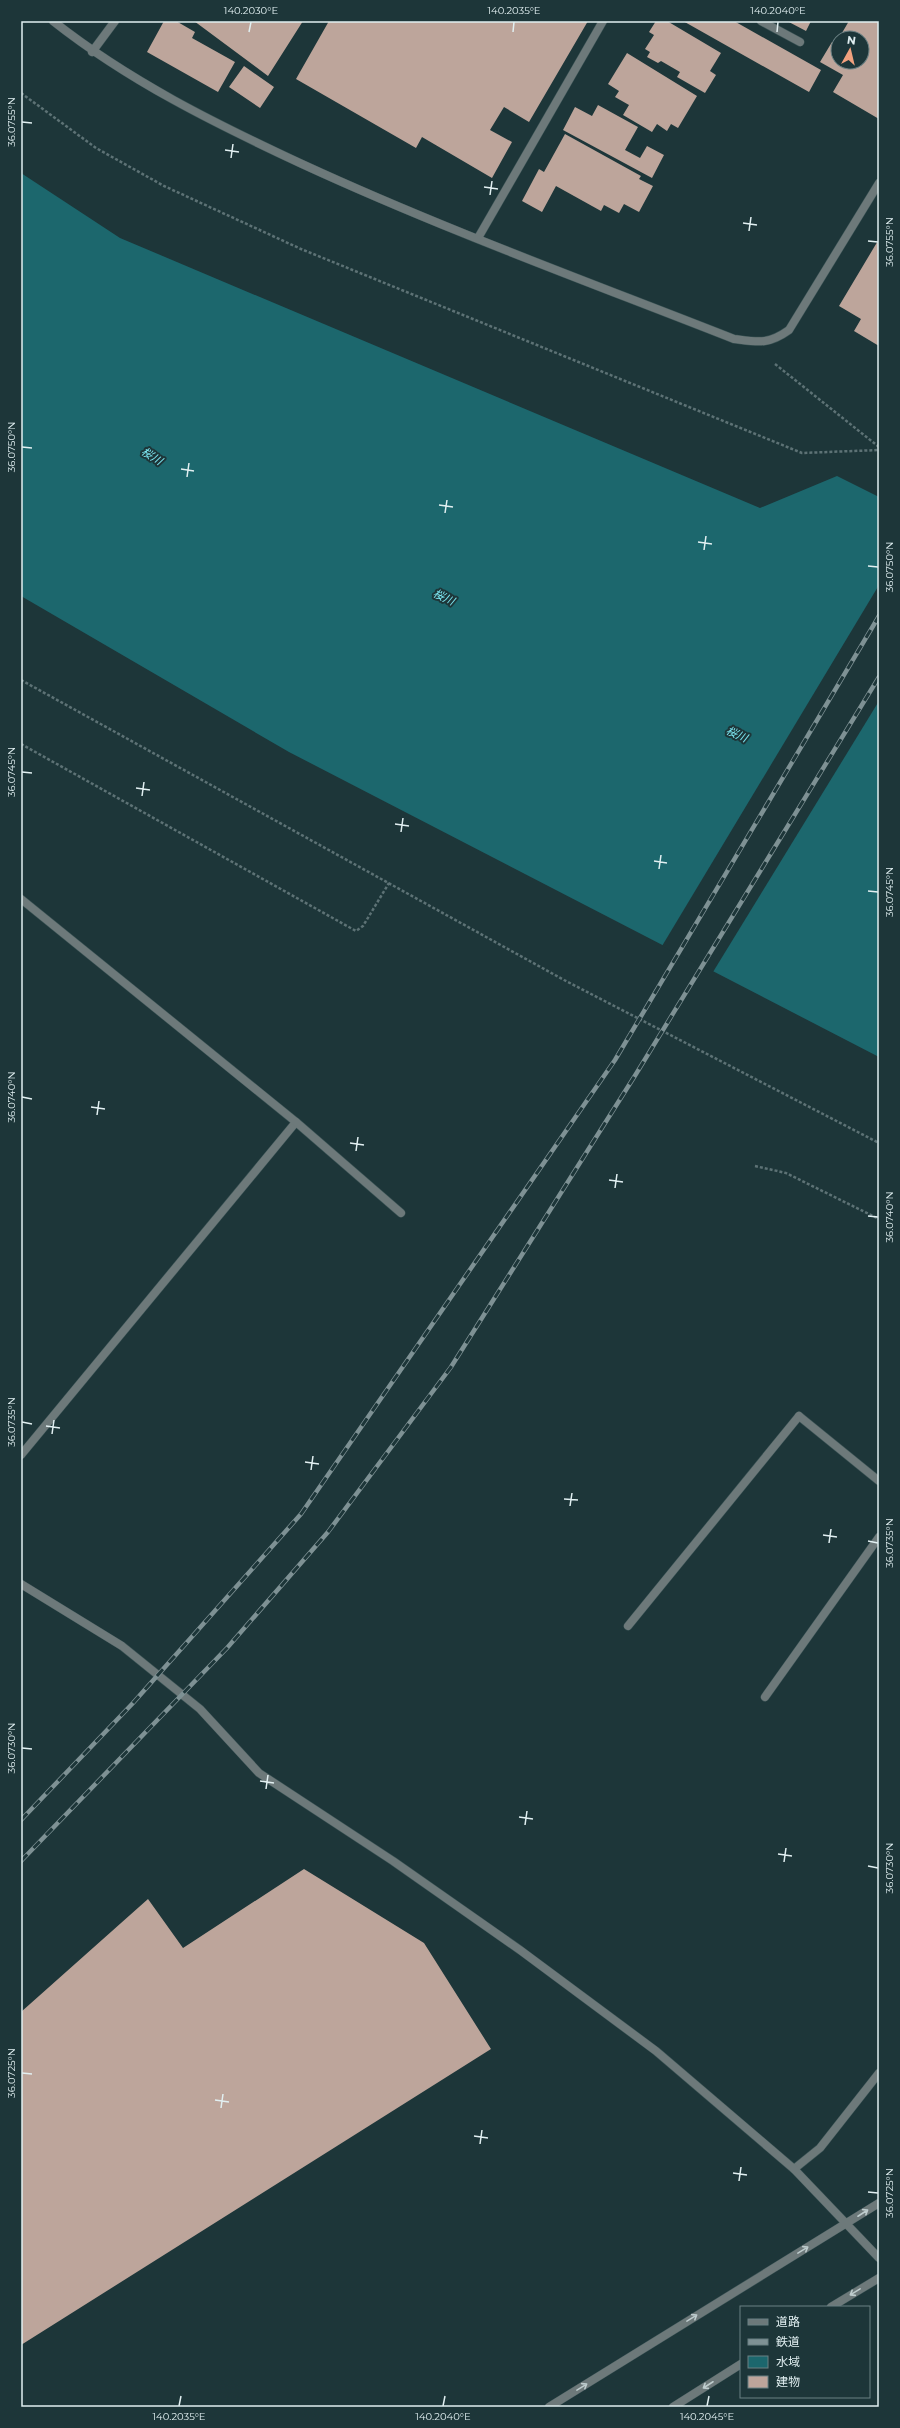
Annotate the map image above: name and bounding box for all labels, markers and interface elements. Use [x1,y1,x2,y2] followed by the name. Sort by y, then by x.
[224,4,278,17] text: 140.2030°E
[487,4,541,17] text: 140.2035°E
[750,4,806,17] text: 140.2040°E
[830,30,870,70] north arrow
[846,33,857,48] text: N
[5,97,18,147] text: 36.0755°N
[883,217,896,267] text: 36.0755°N
[5,422,18,472] text: 36.0750°N
[139,444,166,468] water label: 桜川
[883,542,896,592] text: 36.0750°N
[431,586,458,608] water label: 桜川
[724,723,751,745] water label: 桜川
[5,747,18,797] text: 36.0745°N
[883,867,896,917] text: 36.0745°N
[5,1071,18,1123] text: 36.0740°N
[883,1191,896,1243] text: 36.0740°N
[5,1397,18,1447] text: 36.0735°N
[883,1518,896,1568] text: 36.0735°N
[5,1723,18,1773] text: 36.0730°N
[883,1843,896,1893] text: 36.0730°N
[5,2048,18,2098] text: 36.0725°N
[883,2168,896,2218] text: 36.0725°N
[857,2209,868,2217] one-way arrow
[797,2246,809,2254] one-way arrow
[849,2289,861,2297] one-way arrow
[740,2306,870,2398] legend
[686,2314,698,2322] one-way arrow
[776,2314,800,2329] text: 道路
[776,2334,800,2349] text: 鉄道
[776,2354,800,2369] text: 水域
[776,2374,800,2389] text: 建物
[702,2381,714,2389] one-way arrow
[576,2382,588,2390] one-way arrow
[152,2410,206,2423] text: 140.2035°E
[415,2410,471,2423] text: 140.2040°E
[680,2410,734,2423] text: 140.2045°E

